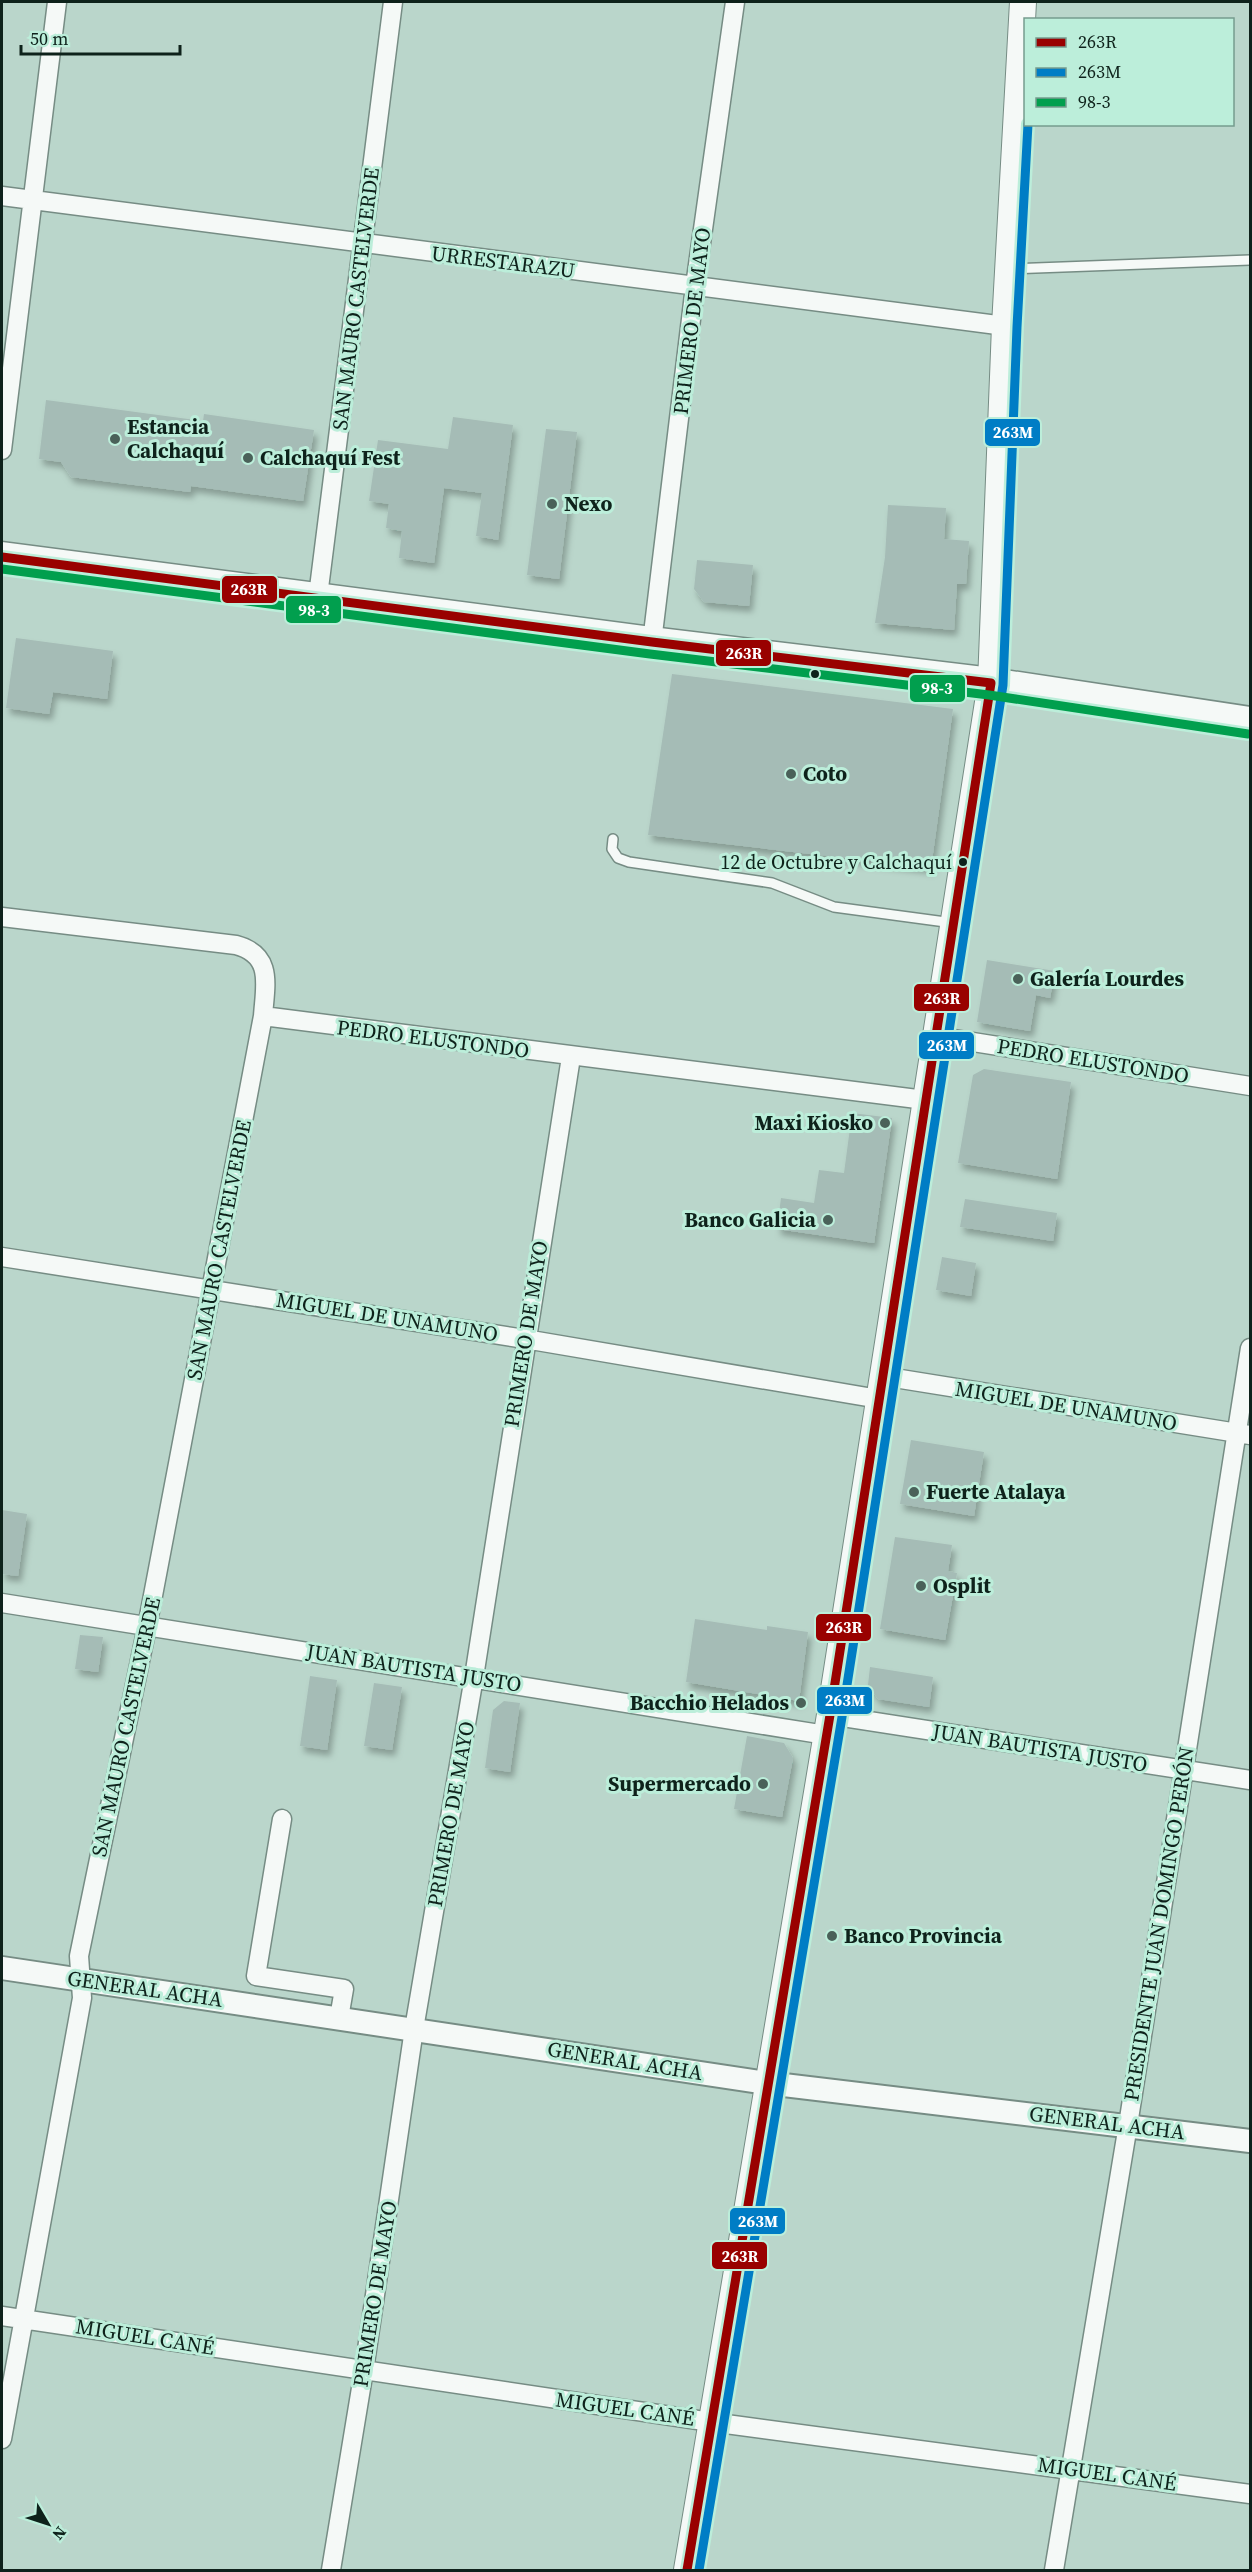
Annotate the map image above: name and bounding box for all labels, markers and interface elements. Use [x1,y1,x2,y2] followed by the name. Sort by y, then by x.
[21,18,180,56] scale bar
[1024,18,1234,126] legend
[30,26,68,51] text: 50 m
[1078,29,1117,54] text: 263R
[1078,59,1121,84] text: 263M
[1078,89,1111,114] text: 98-3
[325,166,386,432] street label: SAN MAURO CASTELVERDE
[666,226,717,416] street label: PRIMERO DE MAYO
[430,238,577,285] street label: URRESTARAZU
[127,412,224,465] place label: Estancia Calchaquí
[984,418,1041,447] line badge: 263M
[993,421,1033,443] text: 263M
[108,432,122,446] marker: Estancia Calchaquí
[260,443,401,472] place label: Calchaquí Fest
[241,451,255,465] marker: Calchaquí Fest
[564,489,612,518] place label: Nexo
[545,497,559,511] marker: Nexo
[221,575,278,604] line badge: 263R
[231,578,268,600] text: 263R
[285,595,342,624] line badge: 98-3
[298,599,330,621] text: 98-3
[715,639,772,667] line badge: 263R
[726,642,763,664] text: 263R
[809,668,821,680] unlabelled marker
[909,674,966,703] line badge: 98-3
[921,677,953,699] text: 98-3
[803,759,847,788] place label: Coto
[784,767,798,781] marker: Coto
[720,848,952,876] place label: 12 de Octubre y Calchaquí
[957,856,969,868] marker: 12 de Octubre y Calchaquí
[1030,964,1184,993] place label: Galería Lourdes
[1011,972,1025,986] marker: Galería Lourdes
[913,983,970,1012] line badge: 263R
[924,987,961,1009] text: 263R
[335,1012,531,1065] street label: PEDRO ELUSTONDO
[918,1031,975,1060] line badge: 263M
[995,1031,1191,1090] street label: PEDRO ELUSTONDO
[927,1034,967,1056] text: 263M
[754,1108,873,1137] place label: Maxi Kiosko
[878,1116,892,1130] marker: Maxi Kiosko
[179,1117,258,1382] street label: SAN MAURO CASTELVERDE
[684,1205,817,1234] place label: Banco Galicia
[821,1213,835,1227] marker: Banco Galicia
[496,1239,555,1429] street label: PRIMERO DE MAYO
[274,1285,500,1348] street label: MIGUEL DE UNAMUNO
[953,1374,1179,1437] street label: MIGUEL DE UNAMUNO
[926,1477,1066,1506] place label: Fuerte Atalaya
[907,1485,921,1499] marker: Fuerte Atalaya
[933,1571,991,1600] place label: Osplit
[914,1579,928,1593] marker: Osplit
[84,1595,167,1859] street label: SAN MAURO CASTELVERDE
[815,1613,872,1642] line badge: 263R
[826,1616,863,1638] text: 263R
[304,1636,524,1699] street label: JUAN BAUTISTA JUSTO
[816,1686,873,1715] line badge: 263M
[630,1688,789,1717] place label: Bacchio Helados
[825,1689,865,1711] text: 263M
[794,1696,808,1710] marker: Bacchio Helados
[930,1716,1150,1779] street label: JUAN BAUTISTA JUSTO
[420,1719,481,1909] street label: PRIMERO DE MAYO
[1116,1745,1201,2103] street label: PRESIDENTE JUAN DOMINGO PERÓN
[608,1769,751,1798] place label: Supermercado
[756,1777,770,1791] marker: Supermercado
[844,1921,1003,1950] place label: Banco Provincia
[825,1929,839,1943] marker: Banco Provincia
[66,1963,225,2014] street label: GENERAL ACHA
[545,2034,705,2087] street label: GENERAL ACHA
[1028,2099,1187,2146] street label: GENERAL ACHA
[345,2199,404,2389] street label: PRIMERO DE MAYO
[729,2207,786,2235] line badge: 263M
[738,2210,778,2232] text: 263M
[711,2241,768,2270] line badge: 263R
[722,2245,759,2267] text: 263R
[74,2311,216,2362] street label: MIGUEL CANÉ
[554,2384,696,2433] street label: MIGUEL CANÉ
[1036,2449,1178,2498] street label: MIGUEL CANÉ
[18,2494,78,2554] north arrow
[47,2522,72,2545] text: N

